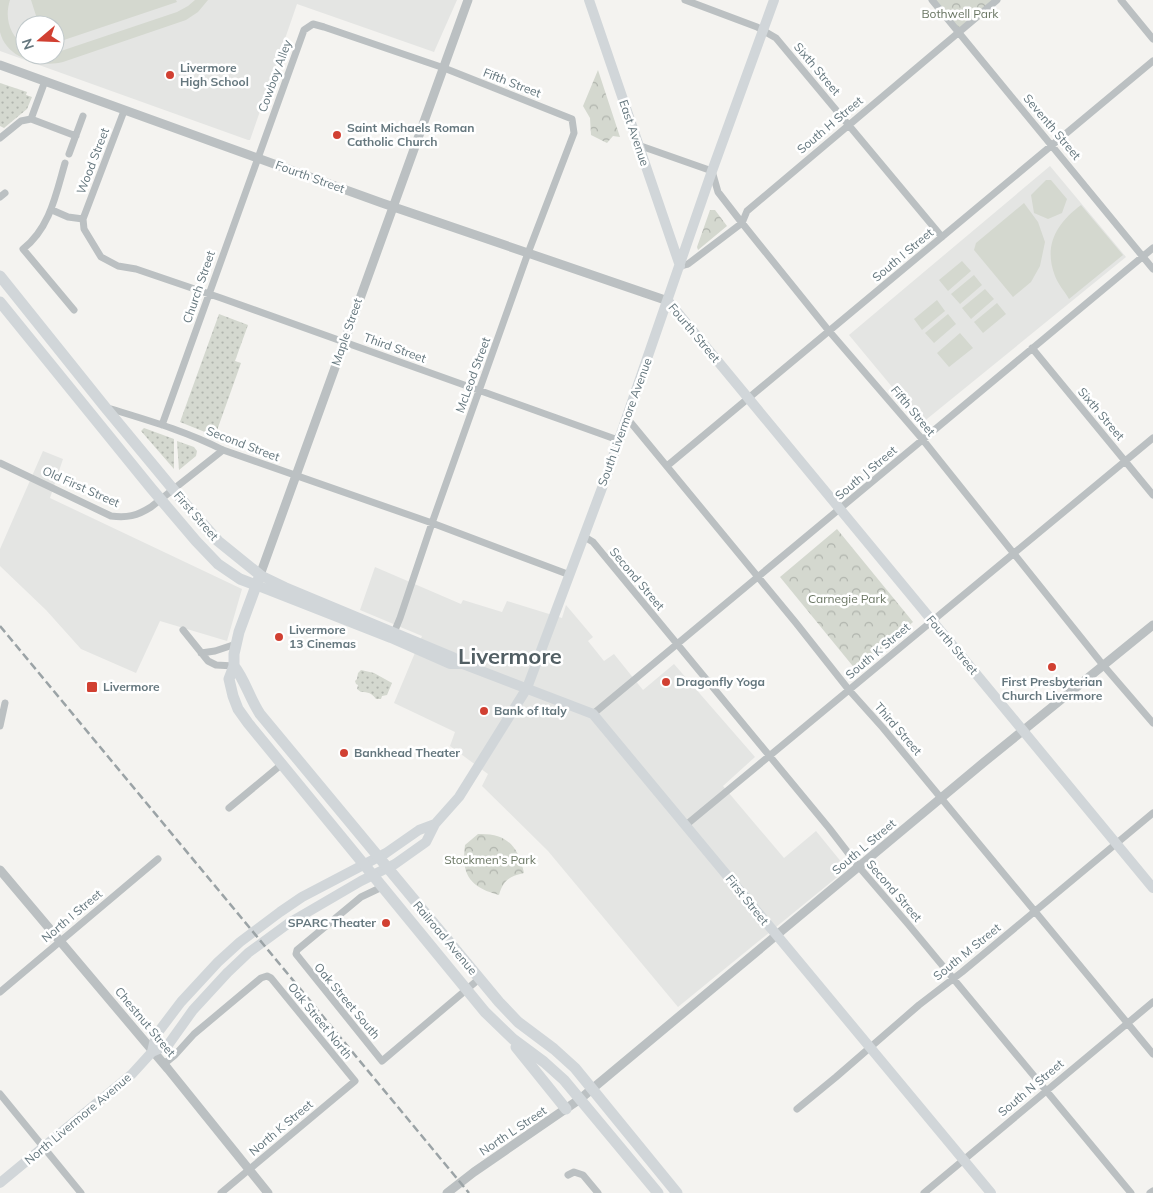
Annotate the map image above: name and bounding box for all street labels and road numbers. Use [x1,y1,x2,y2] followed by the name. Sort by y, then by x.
[255,37,295,114] street label: Cowboy Alley
[791,39,844,98] street label: Sixth Street
[481,65,543,100] street label: Fifth Street
[1020,91,1084,163] street label: Seventh Street
[794,93,866,156] street label: South H Street
[616,98,653,168] street label: East Avenue
[73,126,112,196] street label: Wood Street
[274,157,347,196] street label: Fourth Street
[869,225,936,284] street label: South I Street
[179,249,218,325] street label: Church Street
[328,296,365,368] street label: Maple Street
[665,300,723,365] street label: Fourth Street
[362,329,428,366] street label: Third Street
[452,335,493,415] street label: McLeod Street
[594,356,655,488] street label: South Livermore Avenue
[888,383,939,439] street label: Fifth Street
[1075,384,1128,443] street label: Sixth Street
[204,423,282,464] street label: Second Street
[832,442,900,503] street label: South J Street
[40,463,122,510] street label: Old First Street
[171,488,222,543] street label: First Street
[607,544,668,613] street label: Second Street
[923,612,981,677] street label: Fourth Street
[842,619,913,682] street label: South K Street
[871,699,925,758] street label: Third Street
[829,816,899,878] street label: South L Street
[863,857,925,925] street label: Second Street
[723,872,772,928] street label: First Street
[38,886,105,945] street label: North I Street
[410,898,481,978] street label: Railroad Avenue
[930,920,1003,983] street label: South M Street
[311,960,384,1042] street label: Oak Street South
[285,980,356,1062] street label: Oak Street North
[112,984,179,1060] street label: Chestnut Street
[995,1056,1066,1119] street label: South N Street
[21,1070,134,1168] street label: North Livermore Avenue
[246,1097,316,1159] street label: North K Street
[476,1103,549,1159] street label: North L Street

